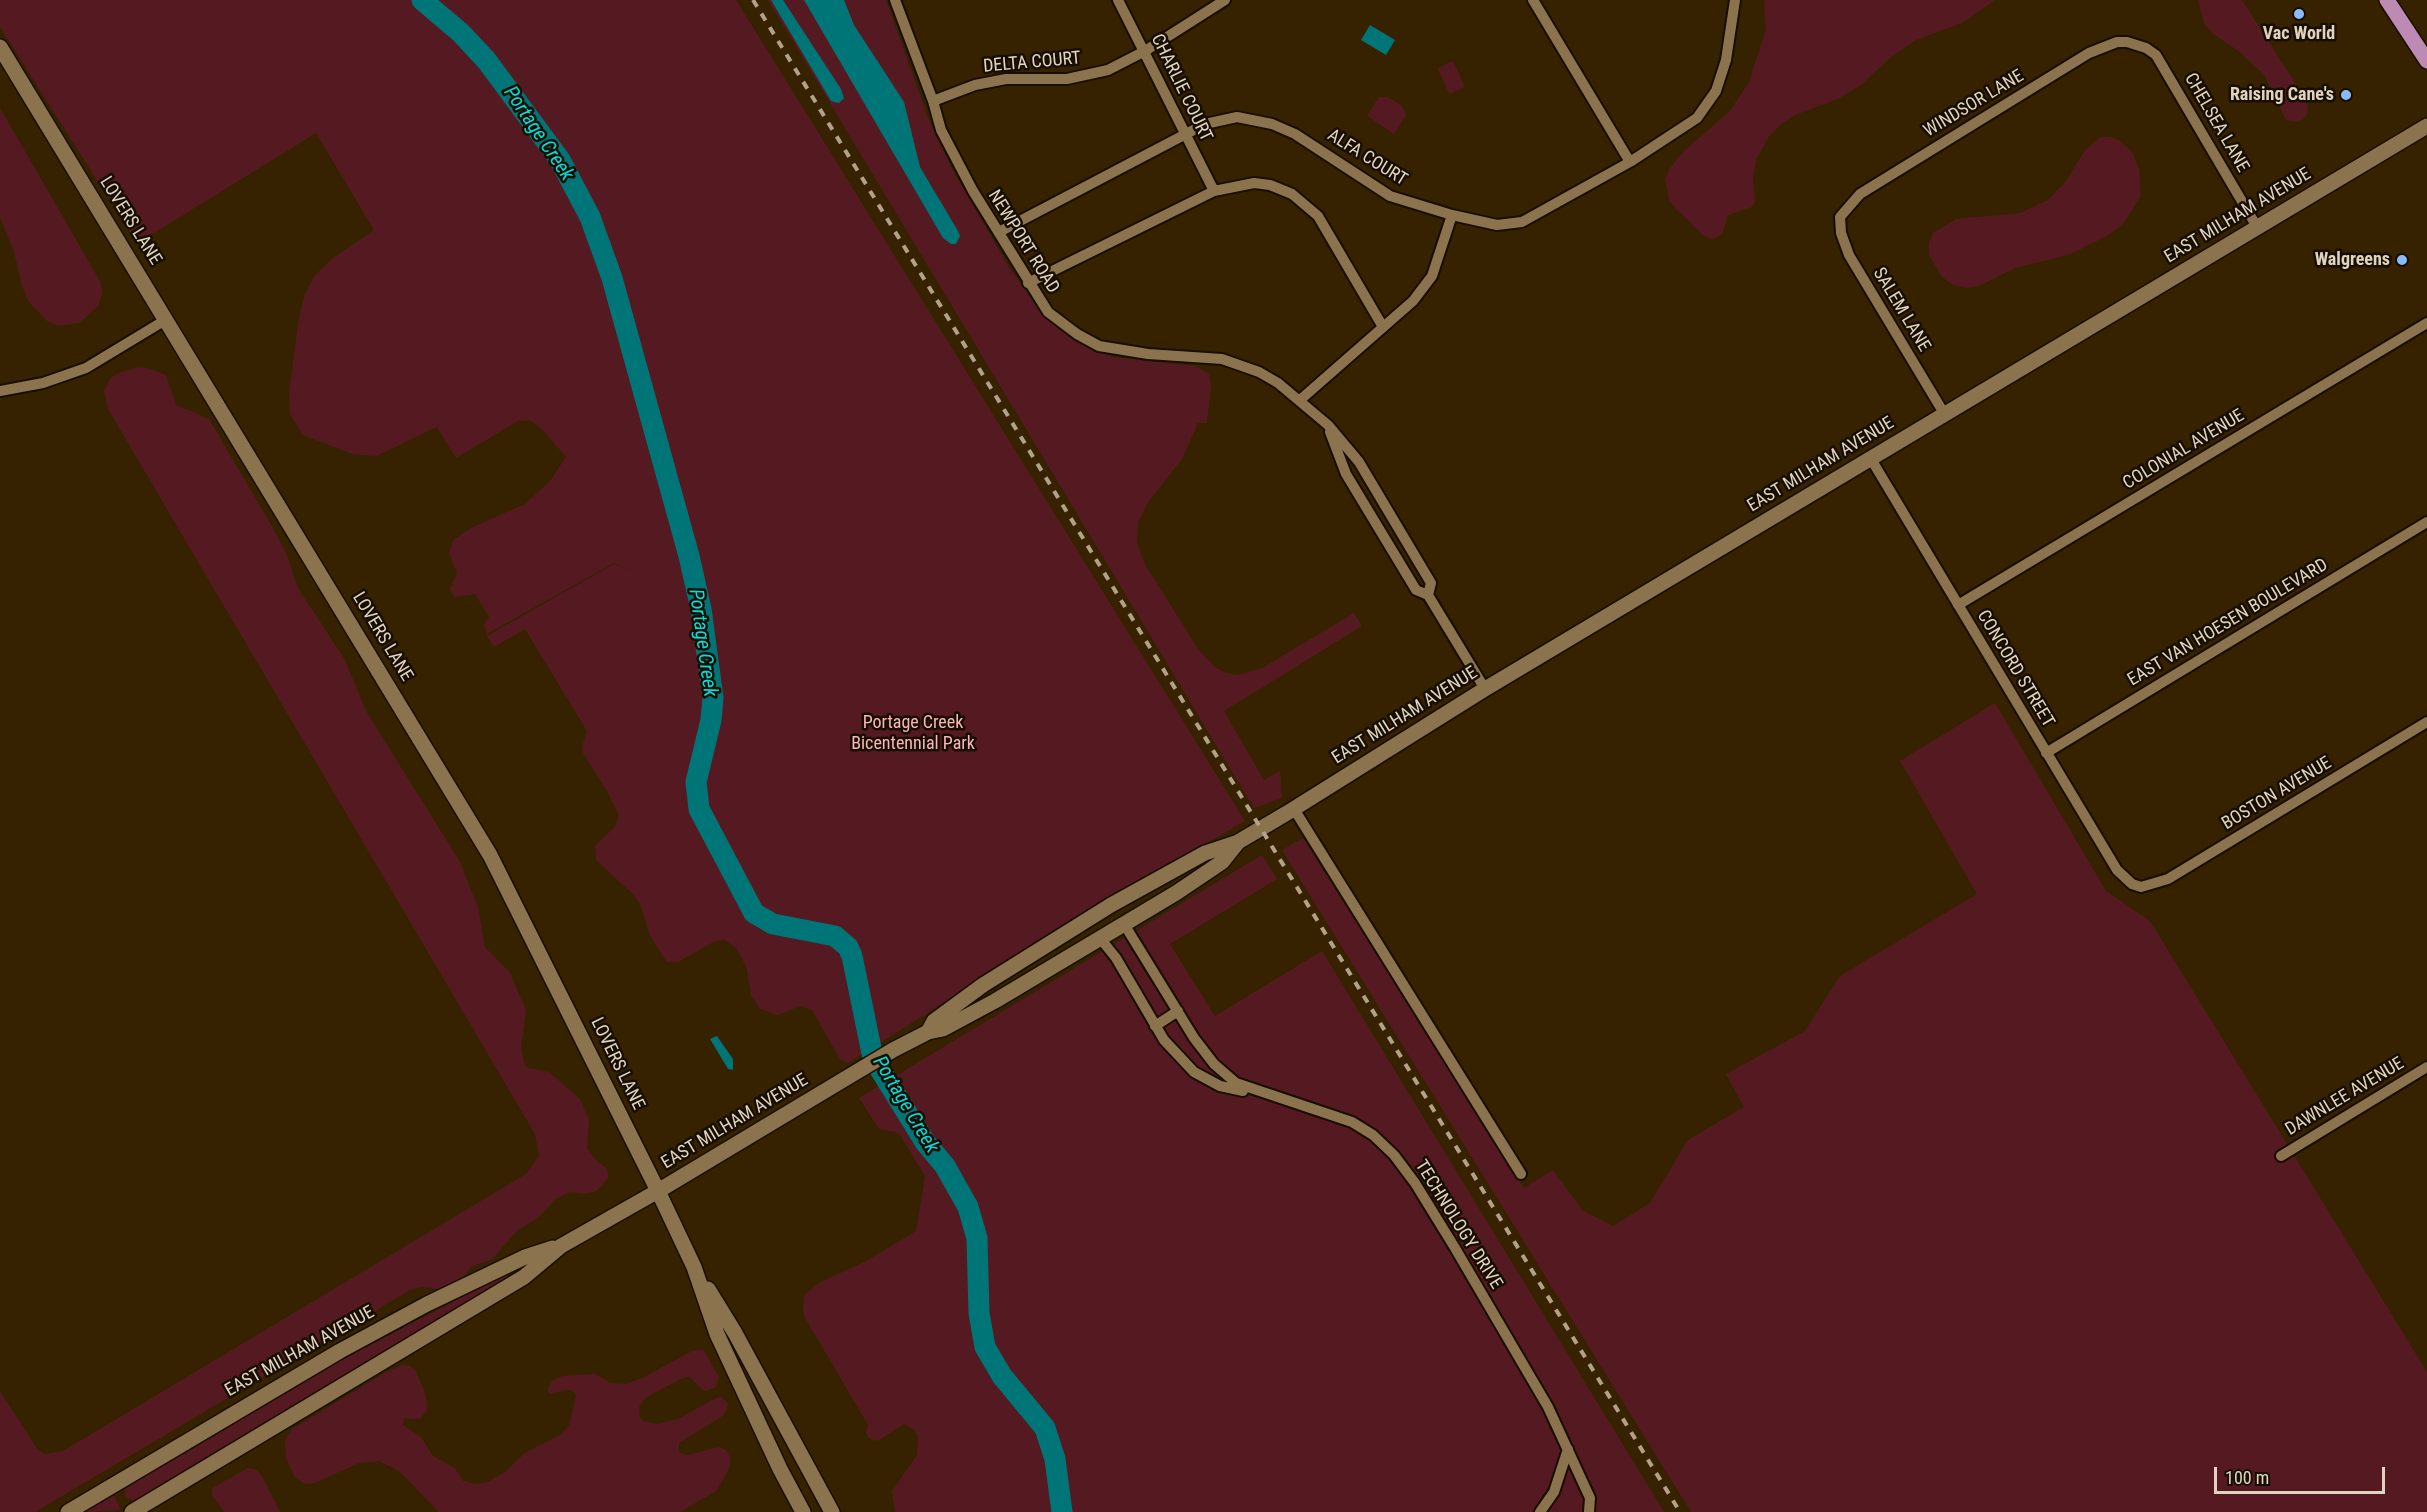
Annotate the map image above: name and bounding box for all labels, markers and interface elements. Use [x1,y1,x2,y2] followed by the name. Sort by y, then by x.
[2292,7,2306,21] marker: Vac World
[2263,23,2335,45] place label: Vac World
[1146,31,1216,145] street label: CHARLIE COURT
[982,48,1082,78] street label: DELTA COURT
[1920,66,2028,142] street label: WINDSOR LANE
[2179,70,2253,176] street label: CHELSEA LANE
[498,82,578,186] water label: Portage Creek
[2230,84,2334,106] place label: Raising Cane's
[2339,88,2353,102] marker: Raising Cane's
[1323,125,1411,191] street label: ALFA COURT
[2161,164,2315,268] street label: EAST MILHAM AVENUE
[94,173,166,269] street label: LOVERS LANE
[983,186,1063,298] street label: NEWPORT ROAD
[2315,249,2390,271] place label: Walgreens
[2395,253,2409,267] marker: Walgreens
[1867,264,1935,356] street label: SALEM LANE
[2119,405,2249,495] street label: COLONIAL AVENUE
[1744,413,1898,517] street label: EAST MILHAM AVENUE
[2124,555,2332,691] street label: EAST VAN HOESEN BOULEVARD
[683,588,721,698] water label: Portage Creek
[347,589,417,685] street label: LOVERS LANE
[1972,606,2058,732] street label: CONCORD STREET
[1328,663,1482,769] street label: EAST MILHAM AVENUE
[851,712,975,754] park label: Portage Creek Bicentennial Park
[2218,753,2336,835] street label: BOSTON AVENUE
[585,1014,649,1114] street label: LOVERS LANE
[867,1052,943,1158] water label: Portage Creek
[2282,1053,2408,1141] street label: DAWNLEE AVENUE
[658,1070,812,1174] street label: EAST MILHAM AVENUE
[1410,1157,1506,1293] street label: TECHNOLOGY DRIVE
[222,1302,378,1402] street label: EAST MILHAM AVENUE
[2217,1455,2388,1493] scale bar
[2225,1467,2269,1488] text: 100 m

